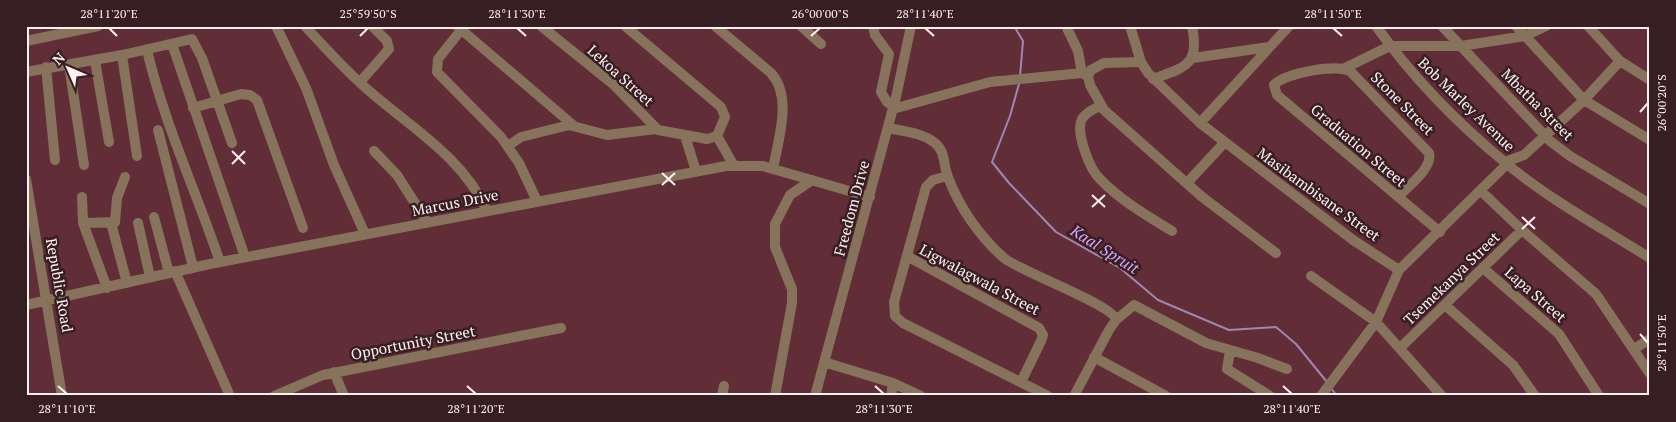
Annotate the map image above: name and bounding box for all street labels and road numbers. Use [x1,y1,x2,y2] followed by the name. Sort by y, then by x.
[584,40,659,110] street label: Lekoa Street
[1414,53,1520,155] street label: Bob Marley Avenue
[1498,64,1579,145] street label: Mbatha Street
[1367,67,1439,139] street label: Stone Street
[1307,99,1411,191] street label: Graduation Street
[1254,143,1385,246] street label: Masibambisane Street
[829,158,873,258] street label: Freedom Drive
[410,184,500,220] street label: Marcus Drive
[1399,227,1504,329] street label: Tsemekanya Street
[42,236,78,334] street label: Republic Road
[916,239,1044,319] street label: Ligwalagwala Street
[1501,262,1571,327] street label: Lapa Street
[349,320,477,364] street label: Opportunity Street

